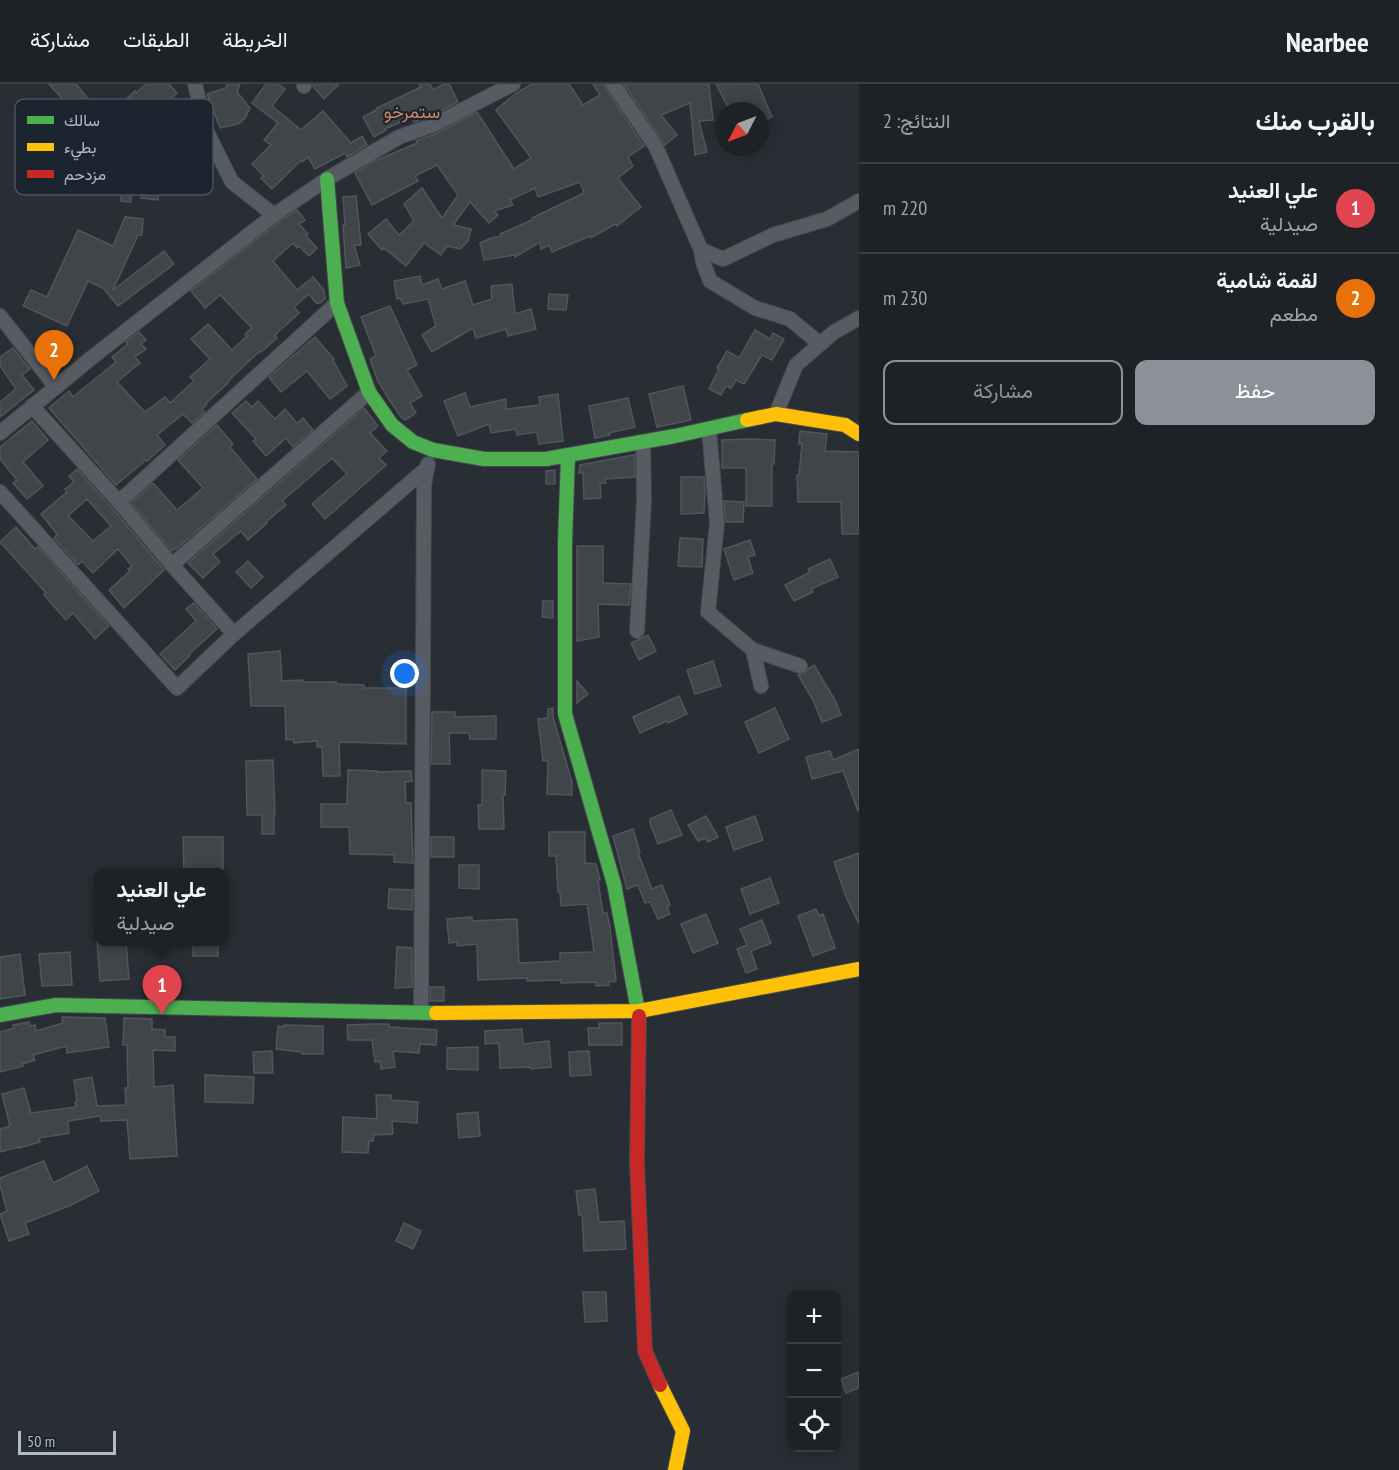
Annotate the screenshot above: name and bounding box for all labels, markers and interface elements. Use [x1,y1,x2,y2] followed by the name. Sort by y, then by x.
[1286,23,1369,60] text: Nearbee
[30,26,90,53] text: مشاركة
[123,26,190,53] text: الطبقات
[223,26,288,53] text: الخريطة
[15,99,213,195] legend
[384,100,440,123] district label: ستمرخو
[715,102,769,156] north arrow
[1256,104,1375,137] text: بالقرب منك
[883,108,950,134] text: النتائج: 2
[64,110,100,130] text: سالك
[64,137,96,161] text: بطيء
[64,164,106,185] text: مزدحم
[1228,176,1318,204] text: علي العنيد
[883,195,927,221] text: 220 m
[1351,195,1360,221] text: 1
[1260,211,1318,237] text: صيدلية
[1216,266,1318,294] text: لقمة شامية
[883,285,927,311] text: 230 m
[1351,285,1360,311] text: 2
[1270,301,1318,327] text: مطعم
[34,330,74,380] pin: 2
[883,360,1123,425] button: مشاركة
[1135,360,1375,425] button: حفظ
[390,659,419,688] your location
[94,868,229,946] popup
[117,875,206,903] text: علي العنيد
[117,910,175,936] text: صيدلية
[142,966,182,1015] pin: 1
[787,1290,841,1452] map controls
[787,1290,841,1344] button: +
[787,1344,841,1398] button: −
[787,1398,841,1452] button: locate
[18,1428,116,1456] scale bar
[27,1431,55,1451] text: 50 m

